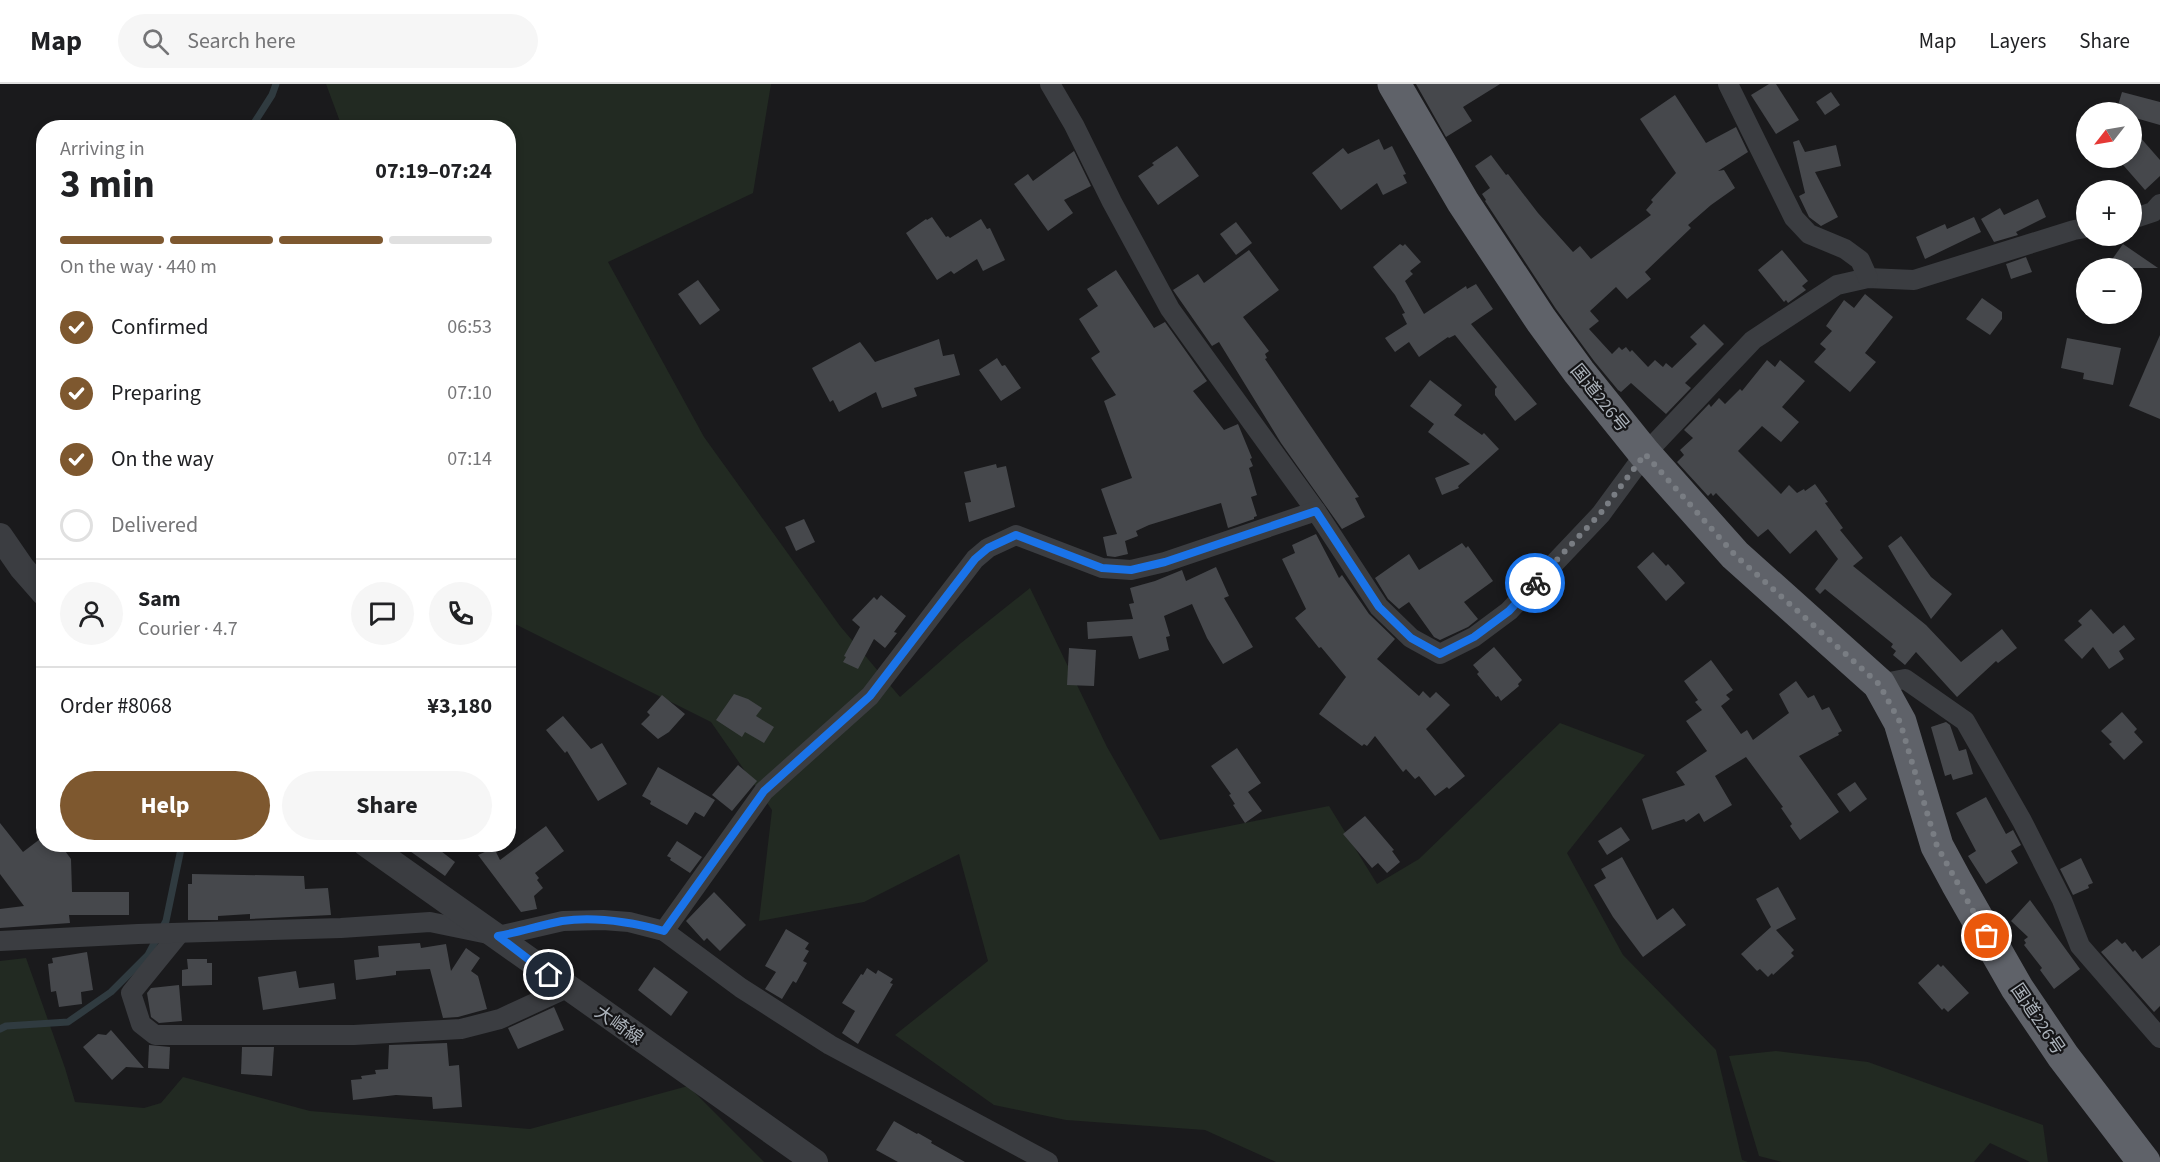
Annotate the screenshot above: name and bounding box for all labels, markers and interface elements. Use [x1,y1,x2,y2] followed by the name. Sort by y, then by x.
[118,14,538,68] search box
[30,21,82,61] text: Map
[139,25,172,58] icon: search
[187,25,296,57] text: Search here
[1919,26,1956,56] text: Map
[1989,26,2046,56] text: Layers
[2079,26,2130,56] text: Share
[2076,102,2142,168] north arrow
[2076,102,2142,324] map controls
[60,135,145,163] text: Arriving in
[375,155,492,187] text: 07:19–07:24
[60,157,155,213] text: 3 min
[2076,180,2142,246] button: +
[60,253,217,281] text: On the way · 440 m
[2076,258,2142,324] button: −
[60,311,93,344] icon: check
[111,311,208,343] text: Confirmed
[447,313,492,341] text: 06:53
[1564,359,1635,438] street label: 国道226号
[60,377,93,410] icon: check
[111,377,201,409] text: Preparing
[447,379,492,407] text: 07:10
[60,443,93,476] icon: check
[111,443,214,475] text: On the way
[447,445,492,473] text: 07:14
[111,509,198,541] text: Delivered
[1505,553,1565,613] courier
[1519,567,1552,600] icon: bike
[60,582,123,645] button: person
[351,582,414,645] button: chat
[429,582,492,645] button: phone
[138,583,181,615] text: Sam
[138,615,238,643] text: Courier · 4.7
[60,690,172,722] text: Order #8068
[427,690,492,722] text: ¥3,180
[60,771,270,840] button: Help
[282,771,492,840] button: Share
[1961,910,2012,961] pin
[1970,919,2003,952] icon: bag
[523,949,574,1000] pin
[532,958,565,991] icon: home
[2005,979,2071,1060] street label: 国道226号
[589,1000,648,1051] street label: 大崎線

